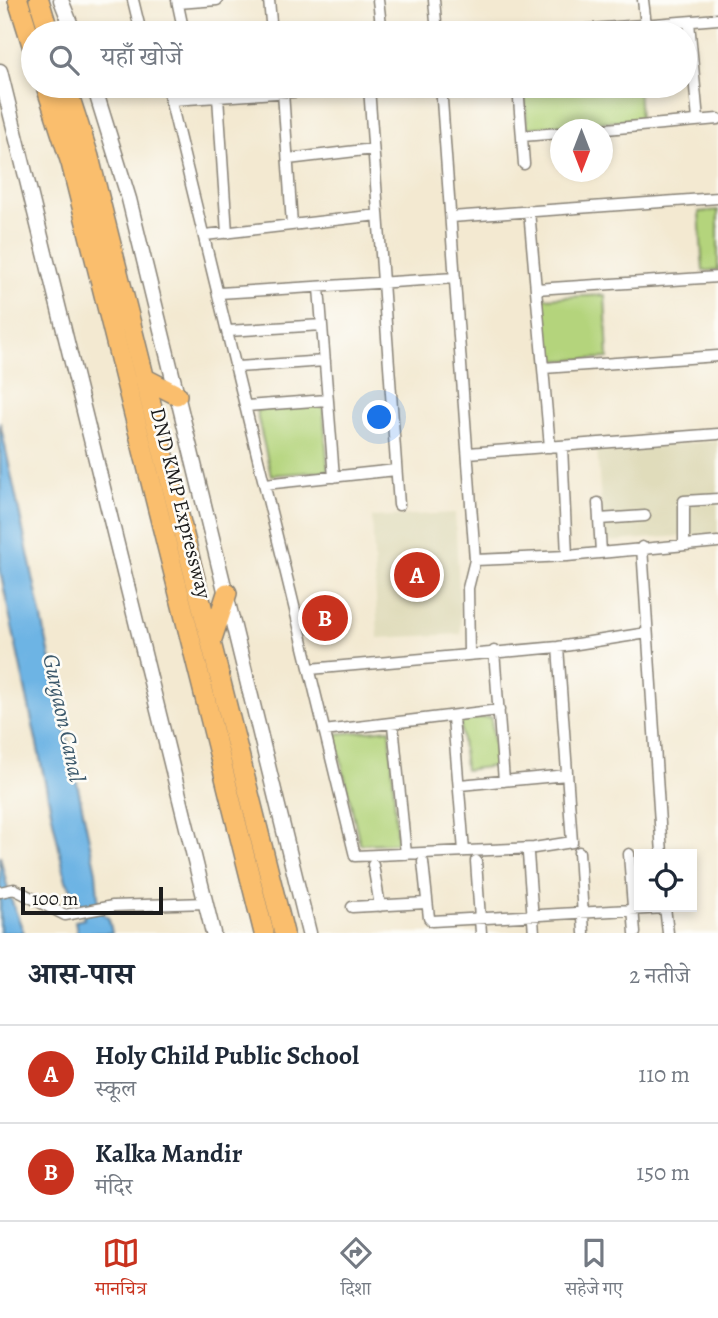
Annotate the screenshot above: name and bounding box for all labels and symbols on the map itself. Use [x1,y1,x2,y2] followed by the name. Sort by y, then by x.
[550,119,613,182] north arrow
[362,400,396,434] your location
[144,404,218,602] street label: DND KMP Expressway
[394,549,440,601] pin: A
[302,592,348,644] pin: B
[35,651,93,785] water label: Gurgaon Canal
[21,884,163,916] scale bar

